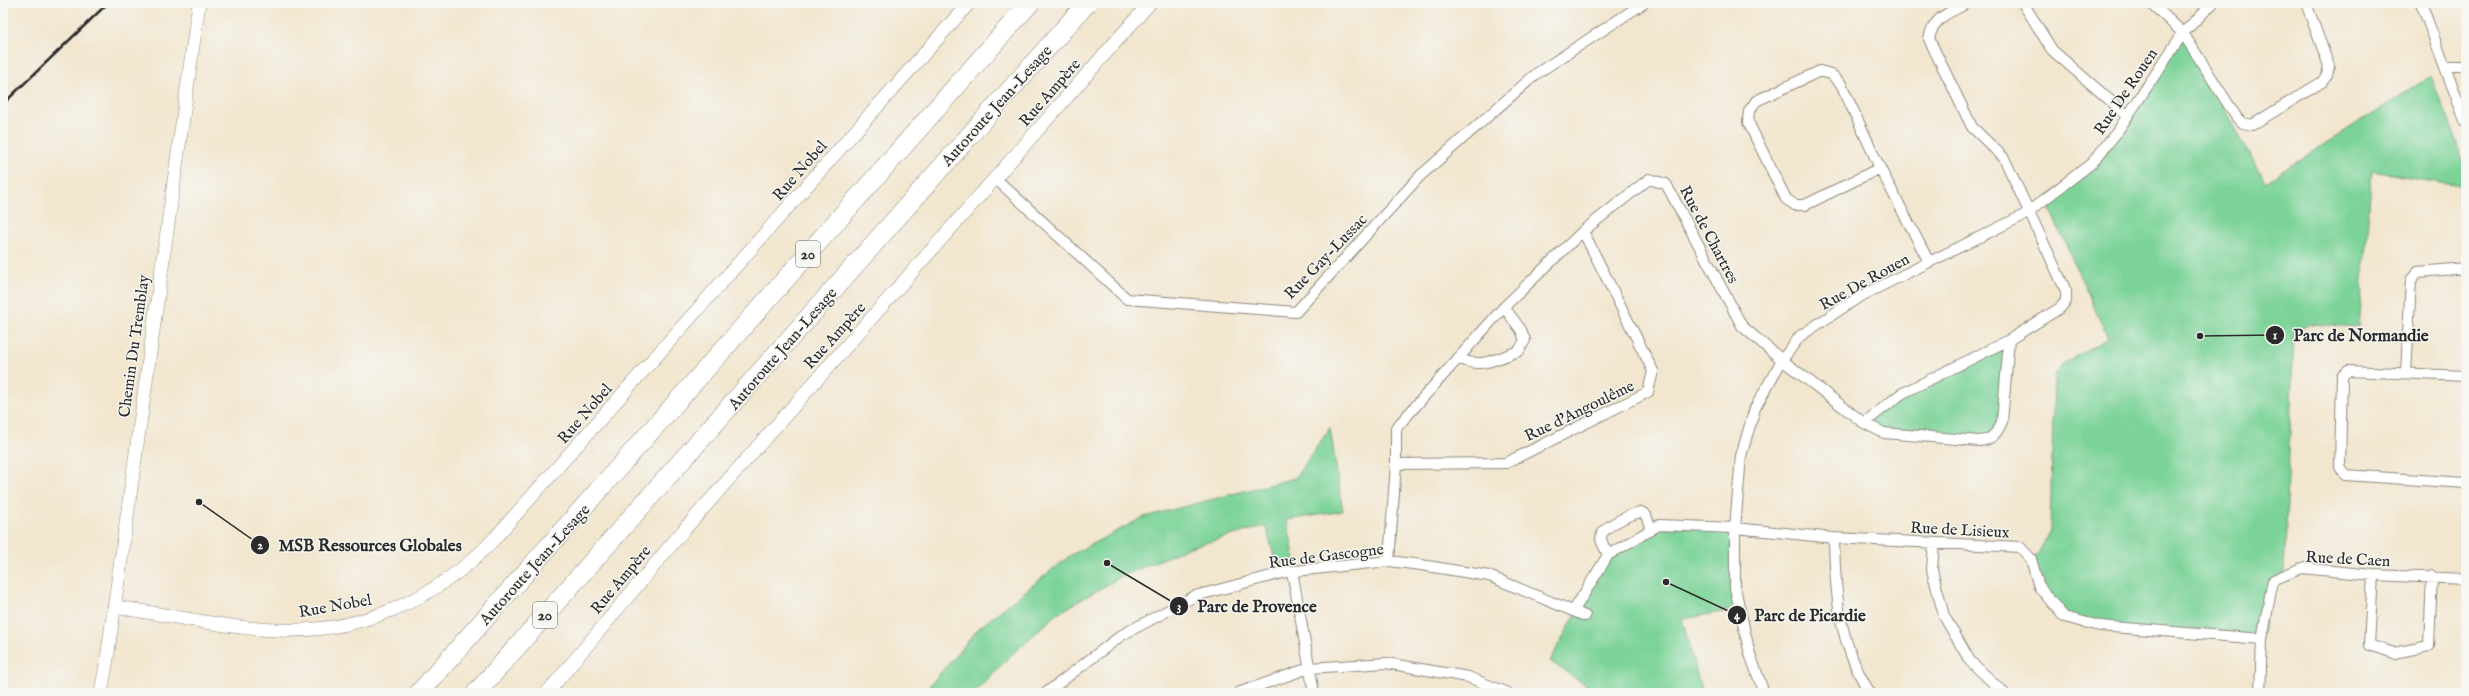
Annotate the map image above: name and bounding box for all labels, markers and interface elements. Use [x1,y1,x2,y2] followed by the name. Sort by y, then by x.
[937,42,1057,172] street label: Autoroute Jean-Lesage
[2090,45,2163,139] street label: Rue De Rouen
[1016,55,1085,131] street label: Rue Ampère
[769,137,833,206] street label: Rue Nobel
[1674,183,1743,287] street label: Rue de Chartres
[1281,211,1372,304] street label: Rue Gay-Lussac
[796,241,820,267] road number: 20
[1817,250,1914,316] street label: Rue De Rouen
[115,273,155,419] street label: Chemin Du Tremblay
[724,284,842,415] street label: Autoroute Jean-Lesage
[800,299,871,374] street label: Rue Ampère
[2265,321,2437,350] callout: Parc de Normandie
[2293,326,2429,347] text: Parc de Normandie
[2273,328,2278,343] text: 1
[1522,377,1638,447] street label: Rue d'Angoulême
[554,380,618,449] street label: Rue Nobel
[475,501,595,631] street label: Autoroute Jean-Lesage
[1910,518,2010,544] street label: Rue de Lisieux
[250,530,470,559] callout: MSB Ressources Globales
[278,536,462,557] text: MSB Ressources Globales
[257,538,263,553] text: 2
[1268,540,1385,574] street label: Rue de Gascogne
[587,542,656,619] street label: Rue Ampère
[2305,548,2391,572] street label: Rue de Caen
[297,591,374,623] street label: Rue Nobel
[1169,592,1325,621] callout: Parc de Provence
[1197,597,1317,618] text: Parc de Provence
[1177,599,1181,614] text: 3
[1727,600,1874,629] callout: Parc de Picardie
[533,602,557,628] road number: 20
[1754,606,1866,627] text: Parc de Picardie
[1734,608,1741,623] text: 4

